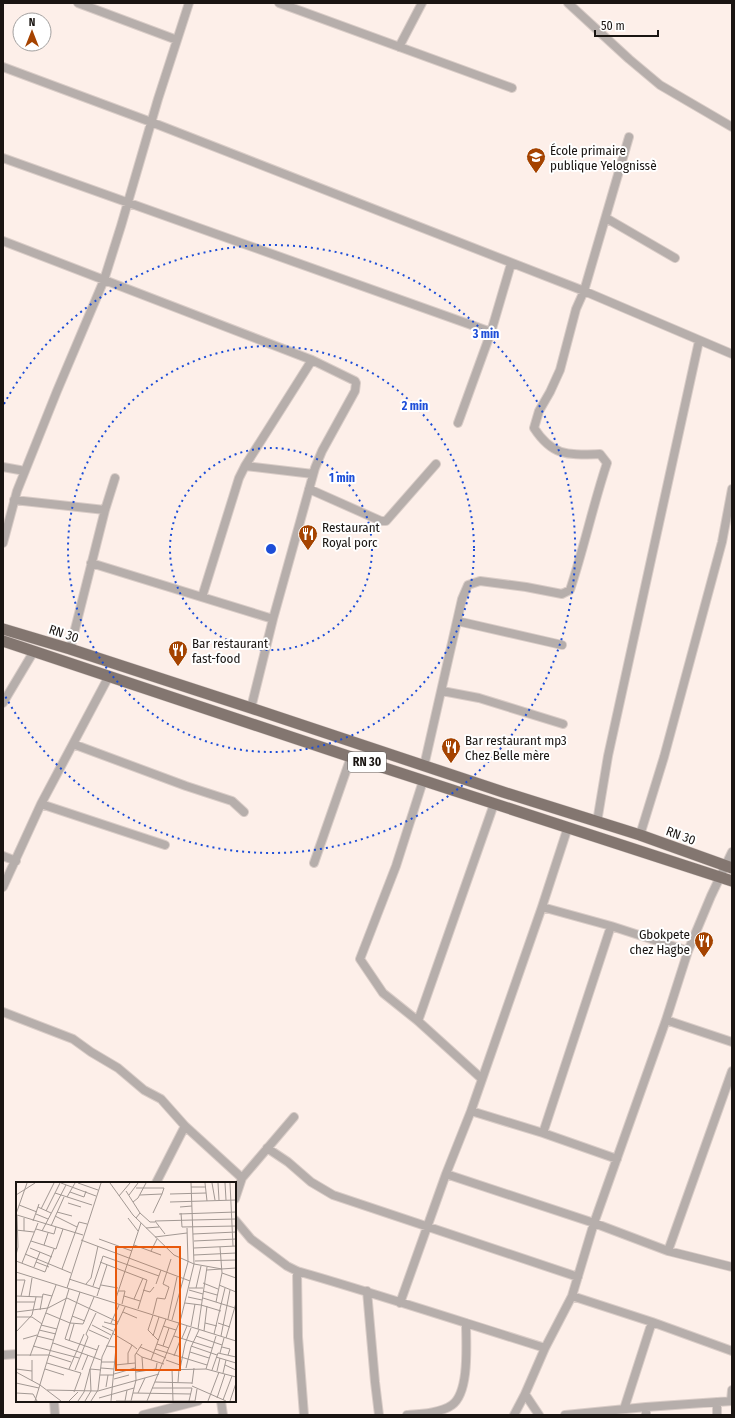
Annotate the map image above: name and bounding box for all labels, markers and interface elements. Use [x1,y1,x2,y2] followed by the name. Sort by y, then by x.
[12,12,52,52] north arrow
[595,12,658,38] scale bar
[29,16,35,29] text: N
[601,19,625,33] text: 50 m
[550,143,657,173] place label: École primaire publique Yelognissè
[525,146,547,174] school or university icon: École primaire publique Yelognissè
[472,327,499,341] text: 3 min
[401,399,428,413] text: 2 min
[329,471,355,485] text: 1 min
[322,520,381,550] place label: Restaurant Royal porc
[297,523,319,551] restaurant icon: Restaurant Royal porc
[264,542,278,556] centre of rings
[47,622,81,645] street label: RN 30
[192,636,269,666] place label: Bar restaurant fast-food
[167,639,189,667] restaurant icon: Bar restaurant fast-food
[465,733,567,763] place label: Bar restaurant mp3 Chez Belle mère
[440,736,462,764] restaurant icon: Bar restaurant mp3 Chez Belle mère
[348,752,386,772] road number: RN 30
[664,823,698,848] street label: RN 30
[629,927,690,957] place label: Gbokpete chez Hagbe
[693,930,715,958] restaurant icon: Gbokpete chez Hagbe
[16,1182,236,1402] inset map

